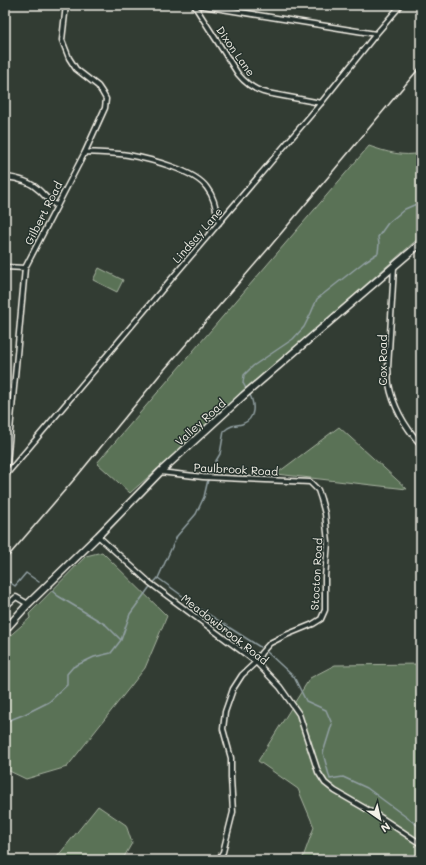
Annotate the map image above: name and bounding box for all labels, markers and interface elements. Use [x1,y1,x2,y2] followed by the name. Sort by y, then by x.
[213,23,259,79] street label: Dixon Lane
[21,179,65,247] street label: Gilbert Road
[169,204,225,266] street label: Lindsay Lane
[375,335,390,385] street label: Cox Road
[172,395,228,449] street label: Valley Road
[193,459,279,479] street label: Paulbrook Road
[307,537,325,611] street label: Stocton Road
[178,590,272,668] street label: Meadowbrook Road
[360,799,400,839] north arrow
[378,819,394,836] text: N

